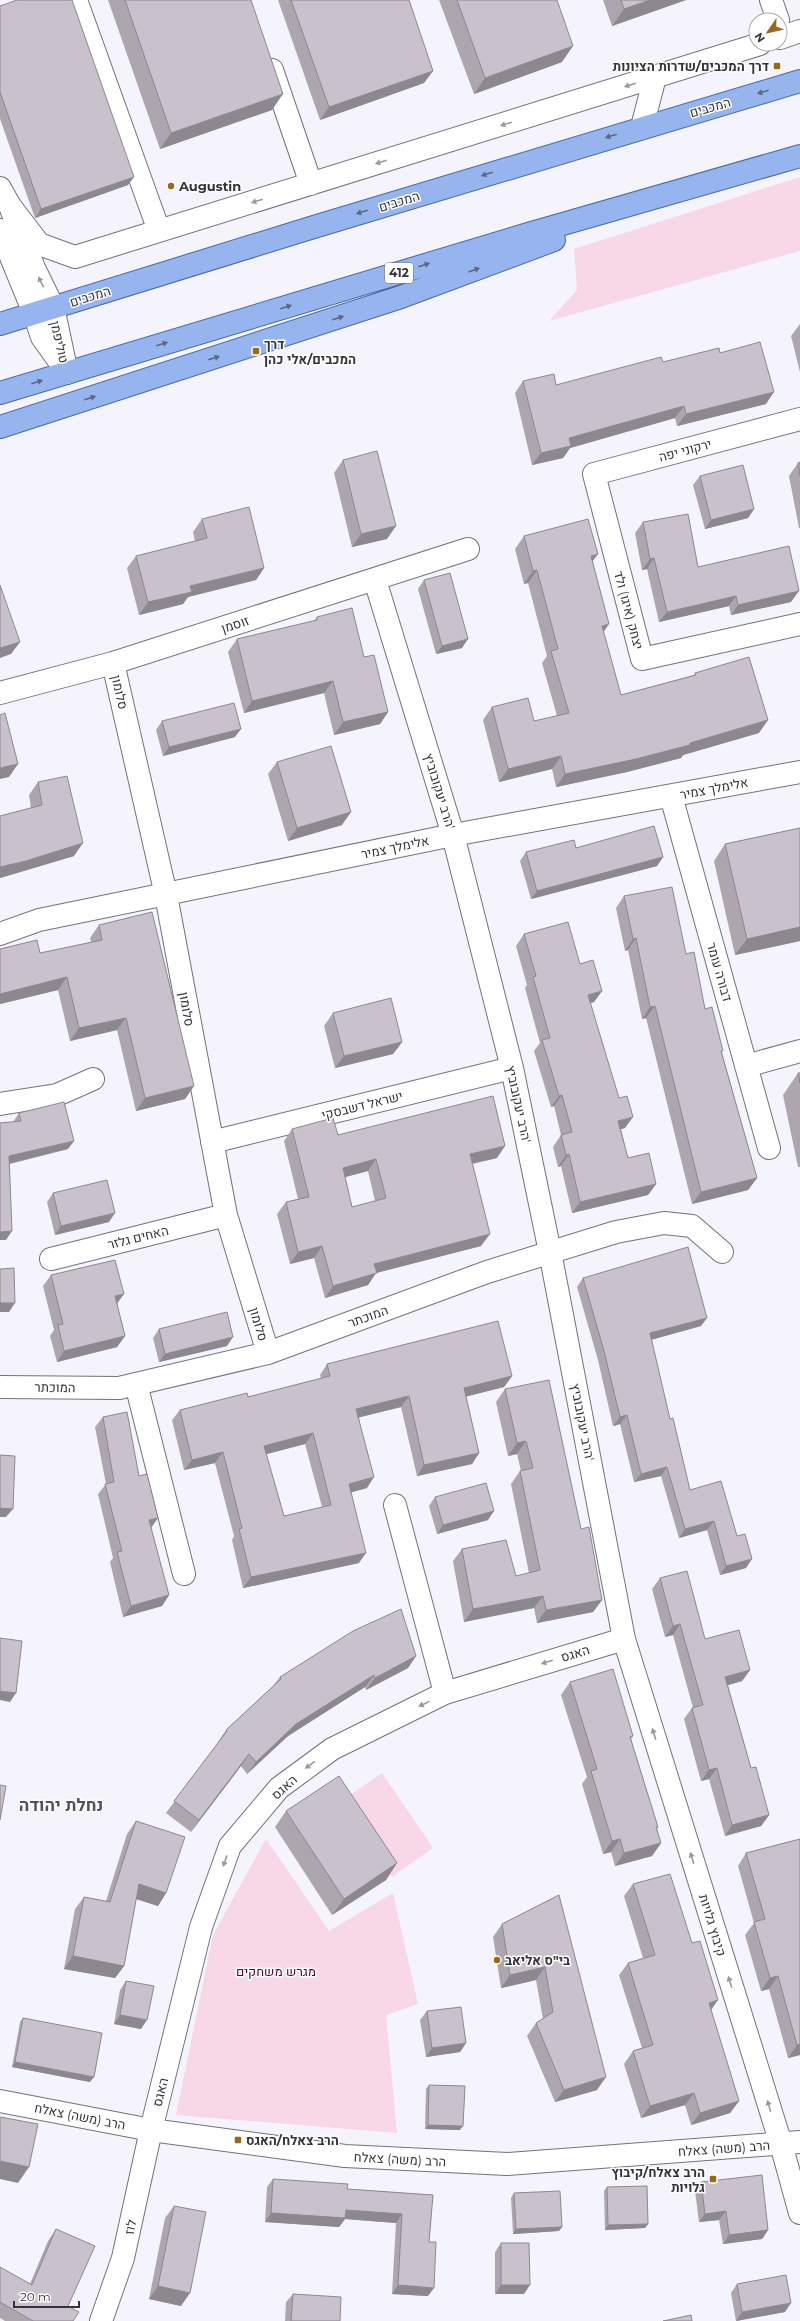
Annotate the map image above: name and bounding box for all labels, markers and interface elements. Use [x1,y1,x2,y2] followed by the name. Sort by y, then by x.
[748,12,788,52] north arrow
[751,30,768,45] text: N
[613,58,769,74] place label: דרך המכבים/שדרות הציונות
[772,61,782,71] marker: דרך המכבים/שדרות הציונות
[623,82,635,88] one-way arrow
[756,89,768,95] one-way arrow
[688,94,732,120] street label: המכבים
[499,121,511,127] one-way arrow
[605,133,617,139] one-way arrow
[375,159,387,165] one-way arrow
[480,171,492,177] one-way arrow
[178,178,241,194] place label: Augustin
[166,181,176,191] marker: Augustin
[377,187,421,215] street label: המכבים
[251,198,263,204] one-way arrow
[356,209,368,215] one-way arrow
[418,262,430,268] one-way arrow
[385,263,413,283] road number: 412
[468,267,480,273] one-way arrow
[38,276,44,288] one-way arrow
[68,282,112,310] street label: המכבים
[281,304,293,310] one-way arrow
[332,314,344,320] one-way arrow
[47,319,73,365] street label: טוליפמן
[264,336,356,367] place label: דרך המכבים/אלי כהן
[156,341,168,347] one-way arrow
[251,346,261,356] marker: דרך המכבים/אלי כהן
[208,355,220,361] one-way arrow
[32,379,44,385] one-way arrow
[85,395,97,401] one-way arrow
[657,435,713,465] street label: ירקוני יפה
[611,569,647,651] street label: יצחק (איגו) ולד
[219,612,252,636] street label: זוסמן
[108,673,132,711] street label: סלומון
[421,751,459,831] street label: הרב יעקובוביץ'
[678,774,750,802] street label: אלימלך צמיר
[359,832,431,862] street label: אלימלך צמיר
[704,941,736,1004] street label: דבורה עומר
[176,991,198,1027] street label: סלומון
[503,1064,535,1144] street label: הרב יעקובוביץ'
[320,1087,404,1123] street label: ישראל דשבסקי
[106,1222,170,1252] street label: האחים גלזר
[346,1301,390,1331] street label: המוכתר
[246,1305,272,1343] street label: סלומון
[34,1379,76,1395] street label: המוכתר
[568,1382,598,1462] street label: הרב יעקובוביץ'
[559,1641,591,1665] street label: האגס
[540,1659,552,1665] one-way arrow
[418,1701,429,1707] one-way arrow
[651,1728,657,1740] one-way arrow
[304,1761,315,1770] one-way arrow
[268,1771,300,1803] street label: האגס
[19,1795,103,1815] district label: נחלת יהודה
[689,1852,695,1864] one-way arrow
[221,1855,227,1867] one-way arrow
[696,1892,730,1958] street label: קיבוץ גלויות
[505,1952,570,1968] place label: בי"ס אליאב
[492,1955,502,1965] marker: בי"ס אליאב
[236,1963,316,1979] park label: מגרש משחקים
[727,1976,733,1988] one-way arrow
[149,2076,171,2108] street label: האגס
[33,2099,127,2133] street label: הרב (משה) צאלח
[766,2100,772,2112] one-way arrow
[246,2132,339,2148] place label: הרב צאלח/האגס
[233,2135,243,2145] marker: הרב צאלח/האגס
[677,2137,771,2159] street label: הרב (משה) צאלח
[353,2149,447,2169] street label: הרב (משה) צאלח
[612,2164,705,2195] place label: הרב צאלח/קיבוץ גלויות
[708,2174,718,2184] marker: הרב צאלח/קיבוץ גלויות
[121,2218,140,2236] street label: לוז
[14,2283,79,2309] scale bar
[20,2289,51,2304] text: 20 m

